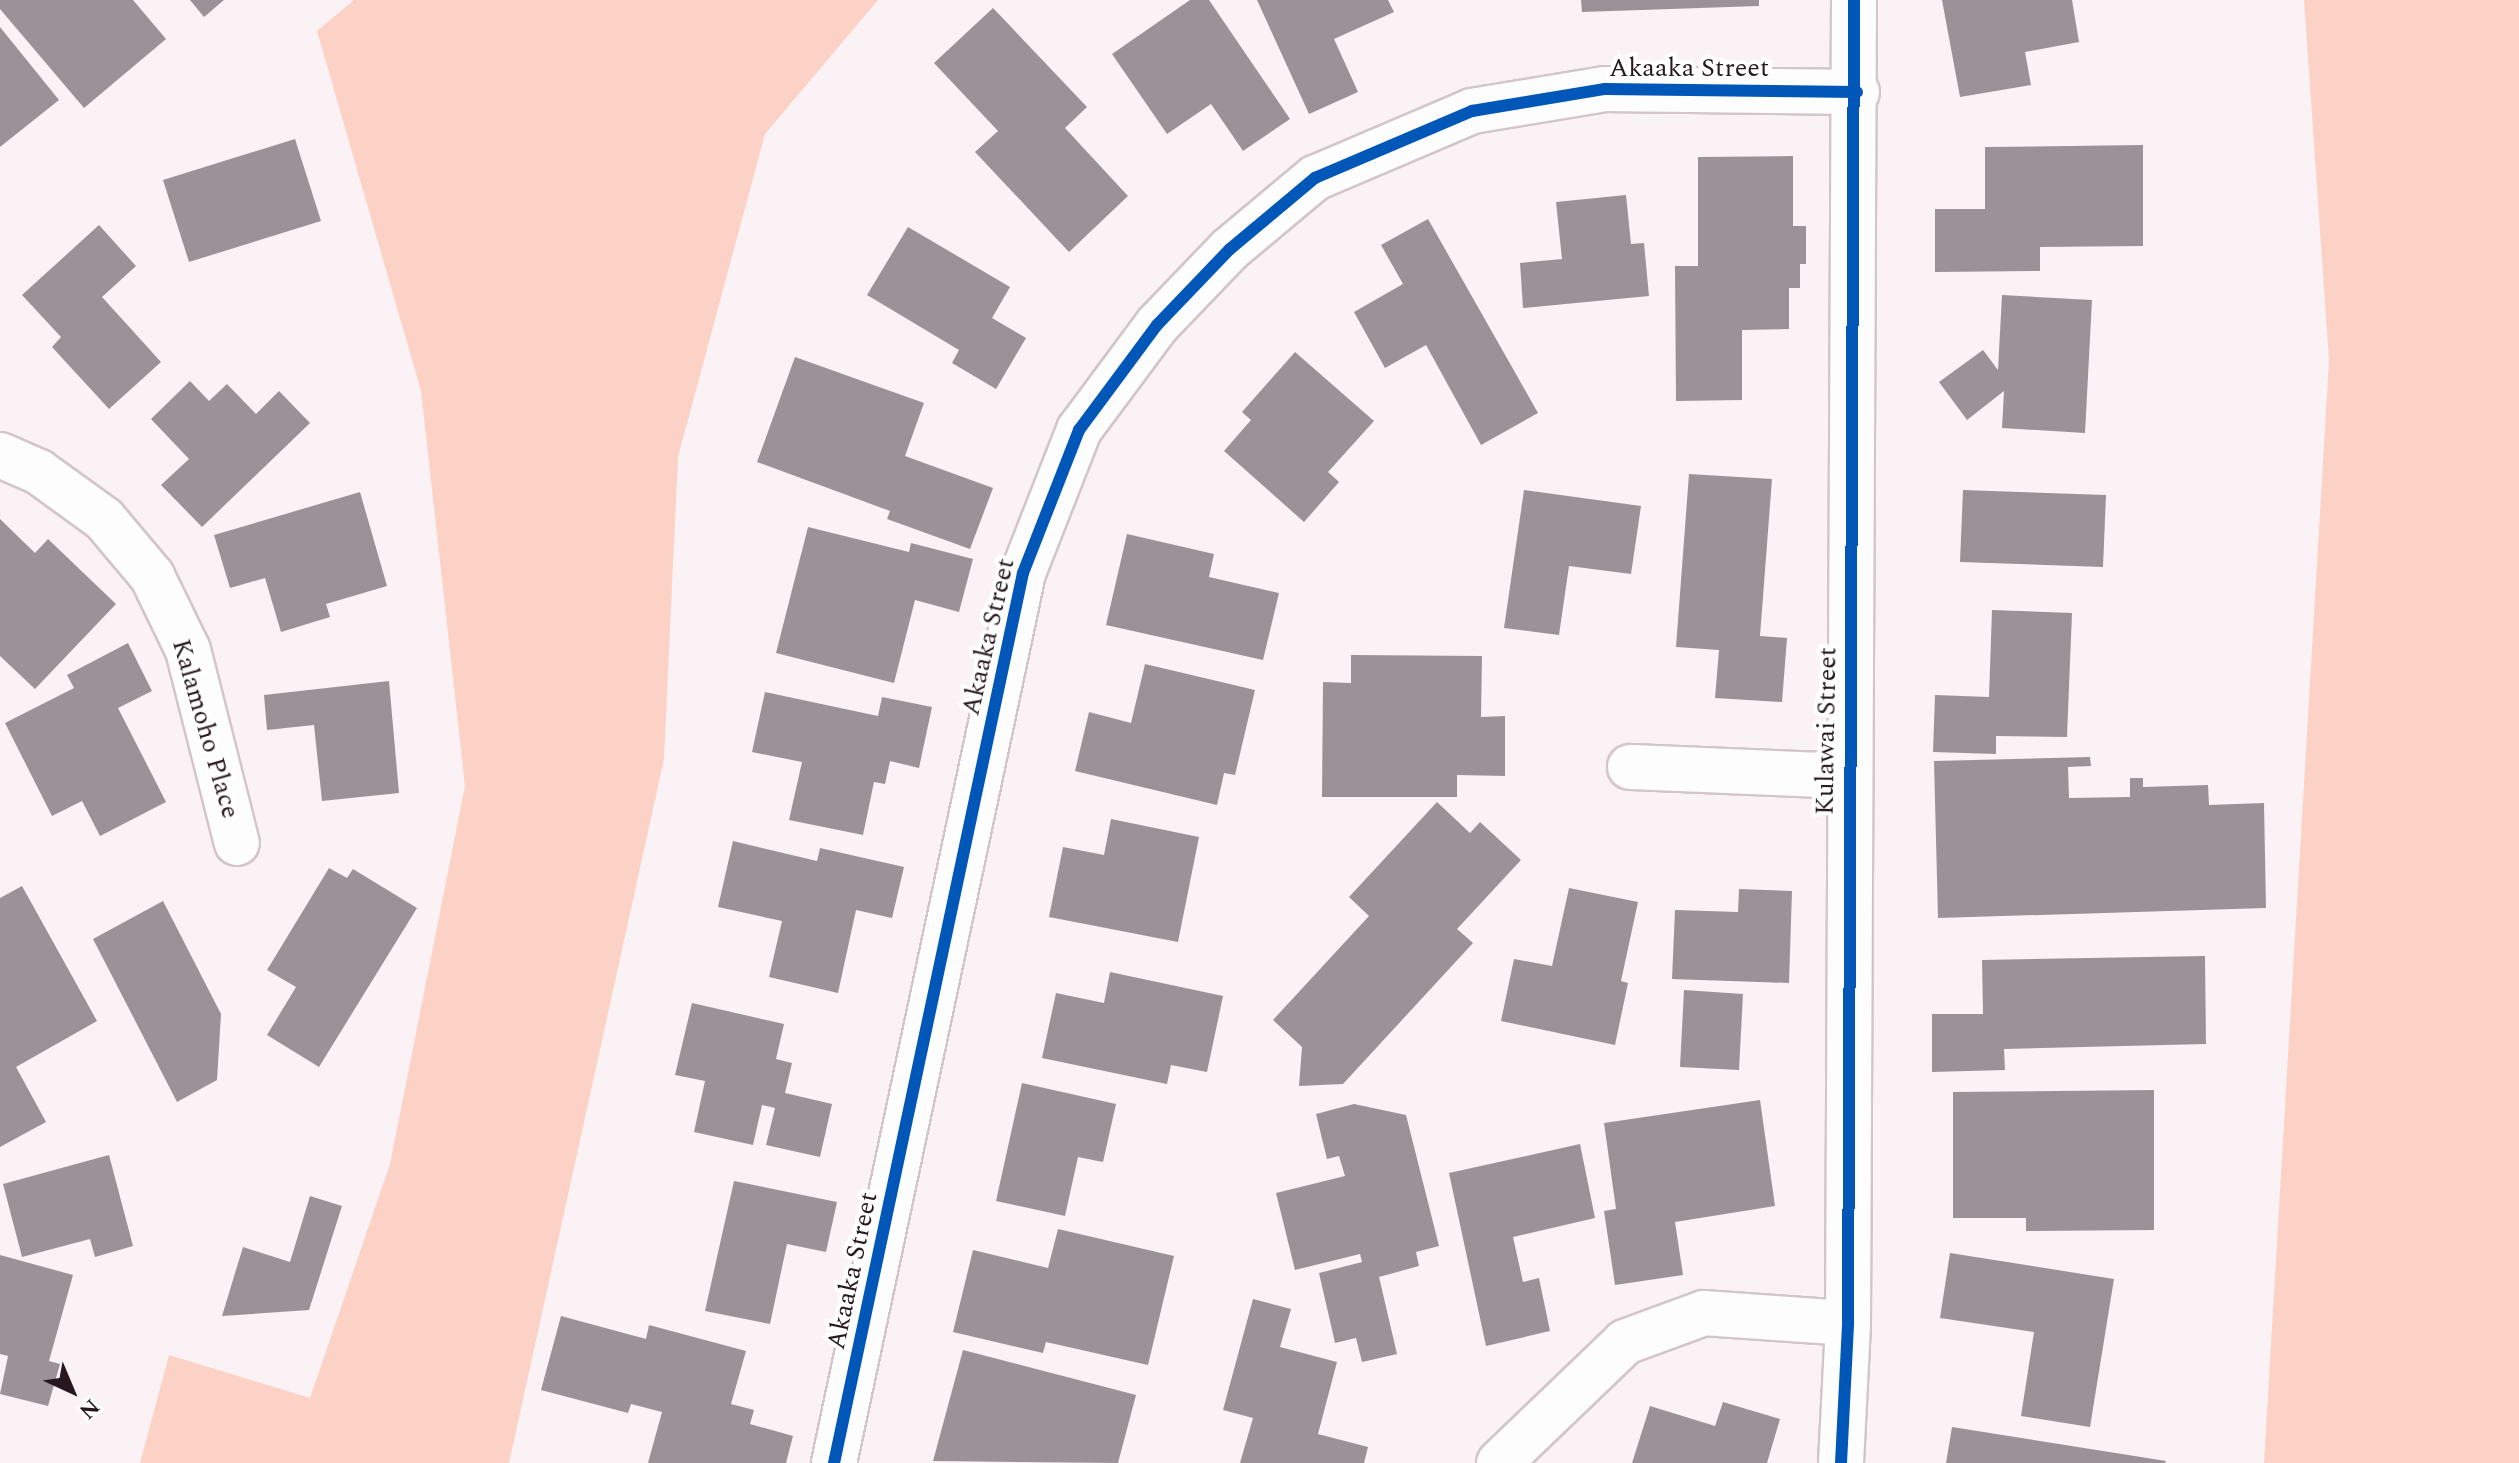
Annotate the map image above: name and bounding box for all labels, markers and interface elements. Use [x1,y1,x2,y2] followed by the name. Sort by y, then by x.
[1609,53,1769,85] street label: Akaaka Street
[956,555,1022,719] street label: Akaaka Street
[164,636,246,822] street label: Kalamoho Place
[1810,647,1844,815] street label: Kulawai Street
[821,1189,885,1353] street label: Akaaka Street
[32,1351,112,1431] north arrow
[71,1391,107,1427] text: N

